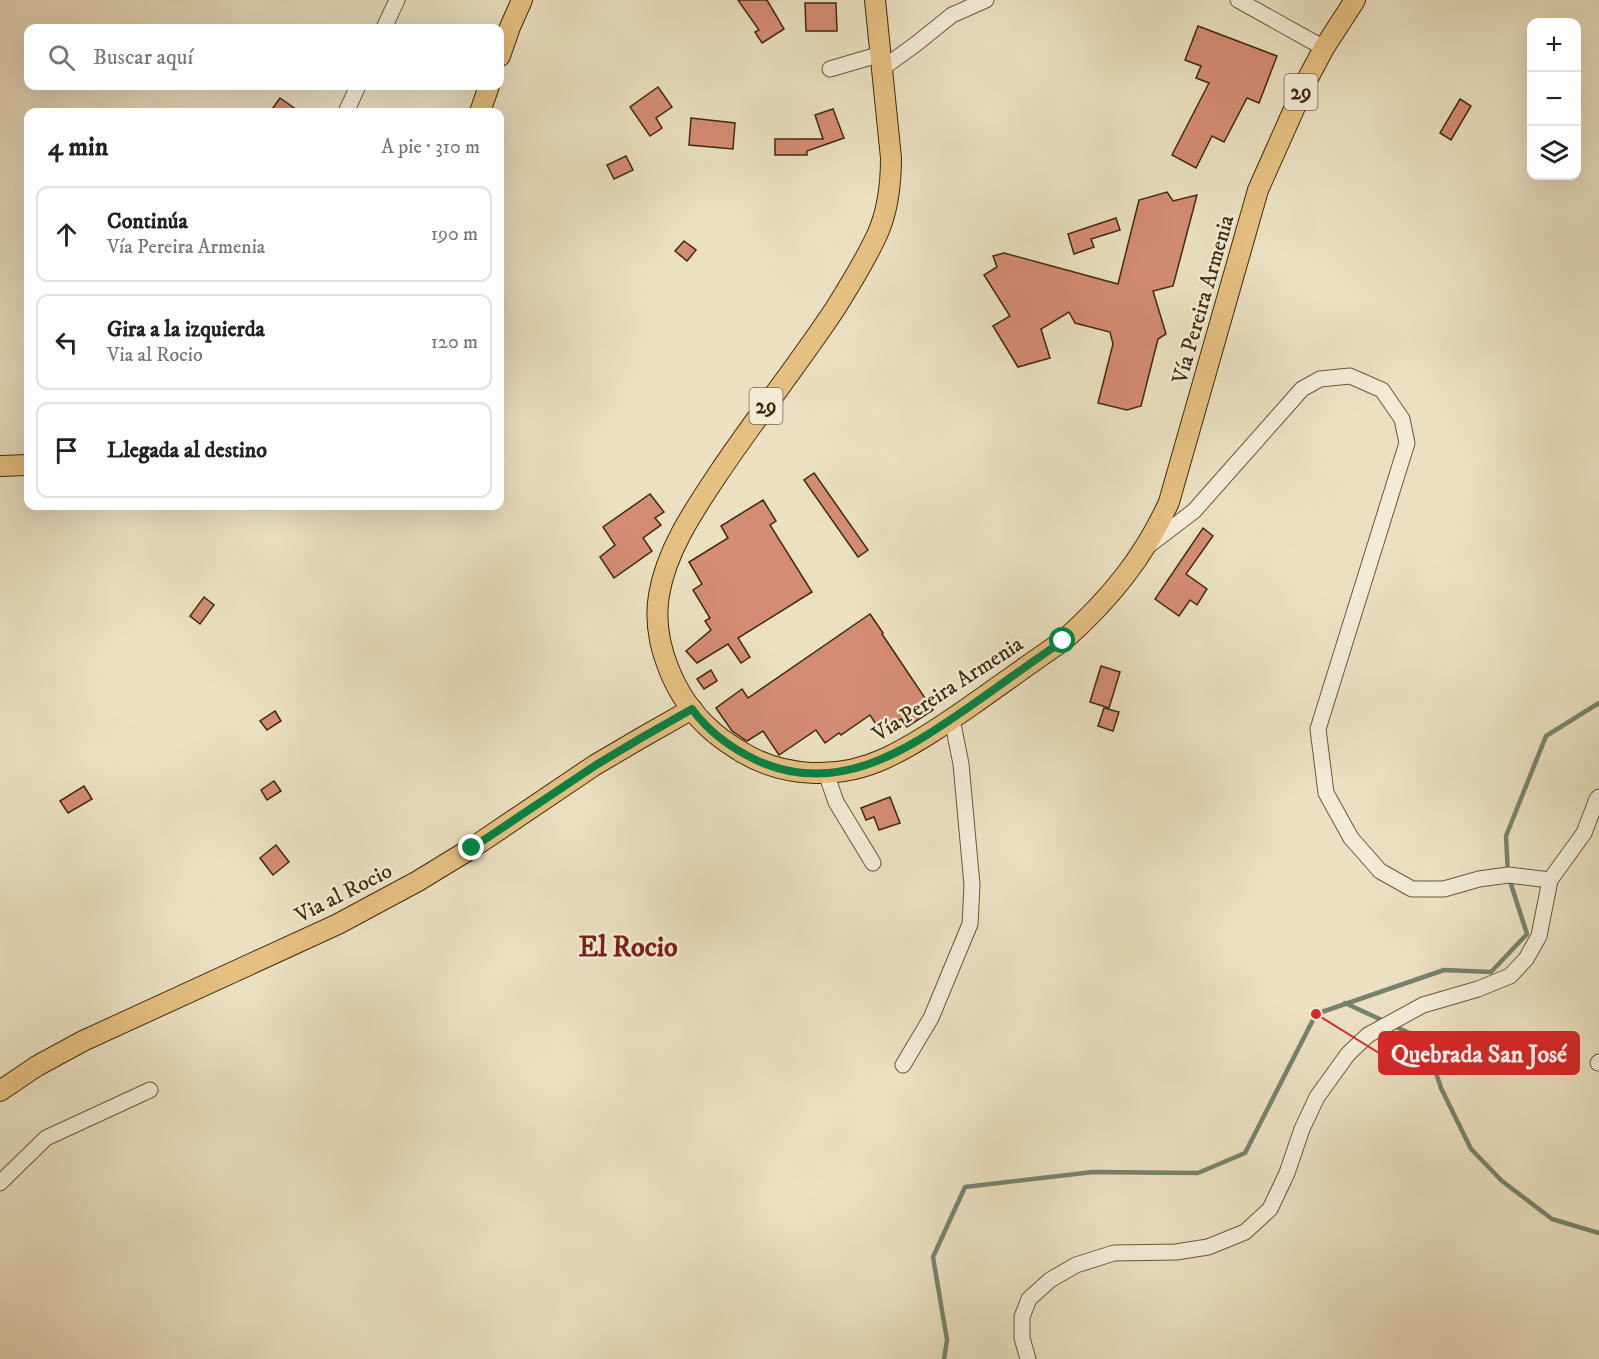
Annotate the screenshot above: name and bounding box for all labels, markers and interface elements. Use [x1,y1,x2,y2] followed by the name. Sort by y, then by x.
[1527,18,1581,180] map controls
[1527,18,1581,72] button: +
[24,24,504,90] search box
[45,41,78,74] icon: search
[93,44,193,71] text: Buscar aquí
[1527,72,1581,126] button: −
[1284,74,1318,110] road number: 29
[1527,126,1581,180] button: layers
[48,131,108,164] text: 4 min
[381,135,480,160] text: A pie · 310 m
[107,208,188,235] text: Continúa
[1166,211,1241,388] street label: Vía Pereira Armenia
[50,218,83,251] icon: ahead
[431,222,478,247] text: 190 m
[107,235,265,260] text: Vía Pereira Armenia
[107,316,265,343] text: Gira a la izquierda
[50,326,83,359] icon: left
[431,330,478,355] text: 120 m
[107,343,203,368] text: Via al Rocio
[750,388,783,424] road number: 29
[50,434,83,467] icon: arrive
[107,437,267,464] text: Llegada al destino
[1049,627,1075,653] route start
[867,630,1029,749] street label: Vía Pereira Armenia
[458,834,484,860] route end
[290,857,397,930] street label: Via al Rocio
[578,930,678,965] district label: El Rocio
[1379,1032,1579,1074] callout: Quebrada San José
[1391,1040,1568,1070] text: Quebrada San José

